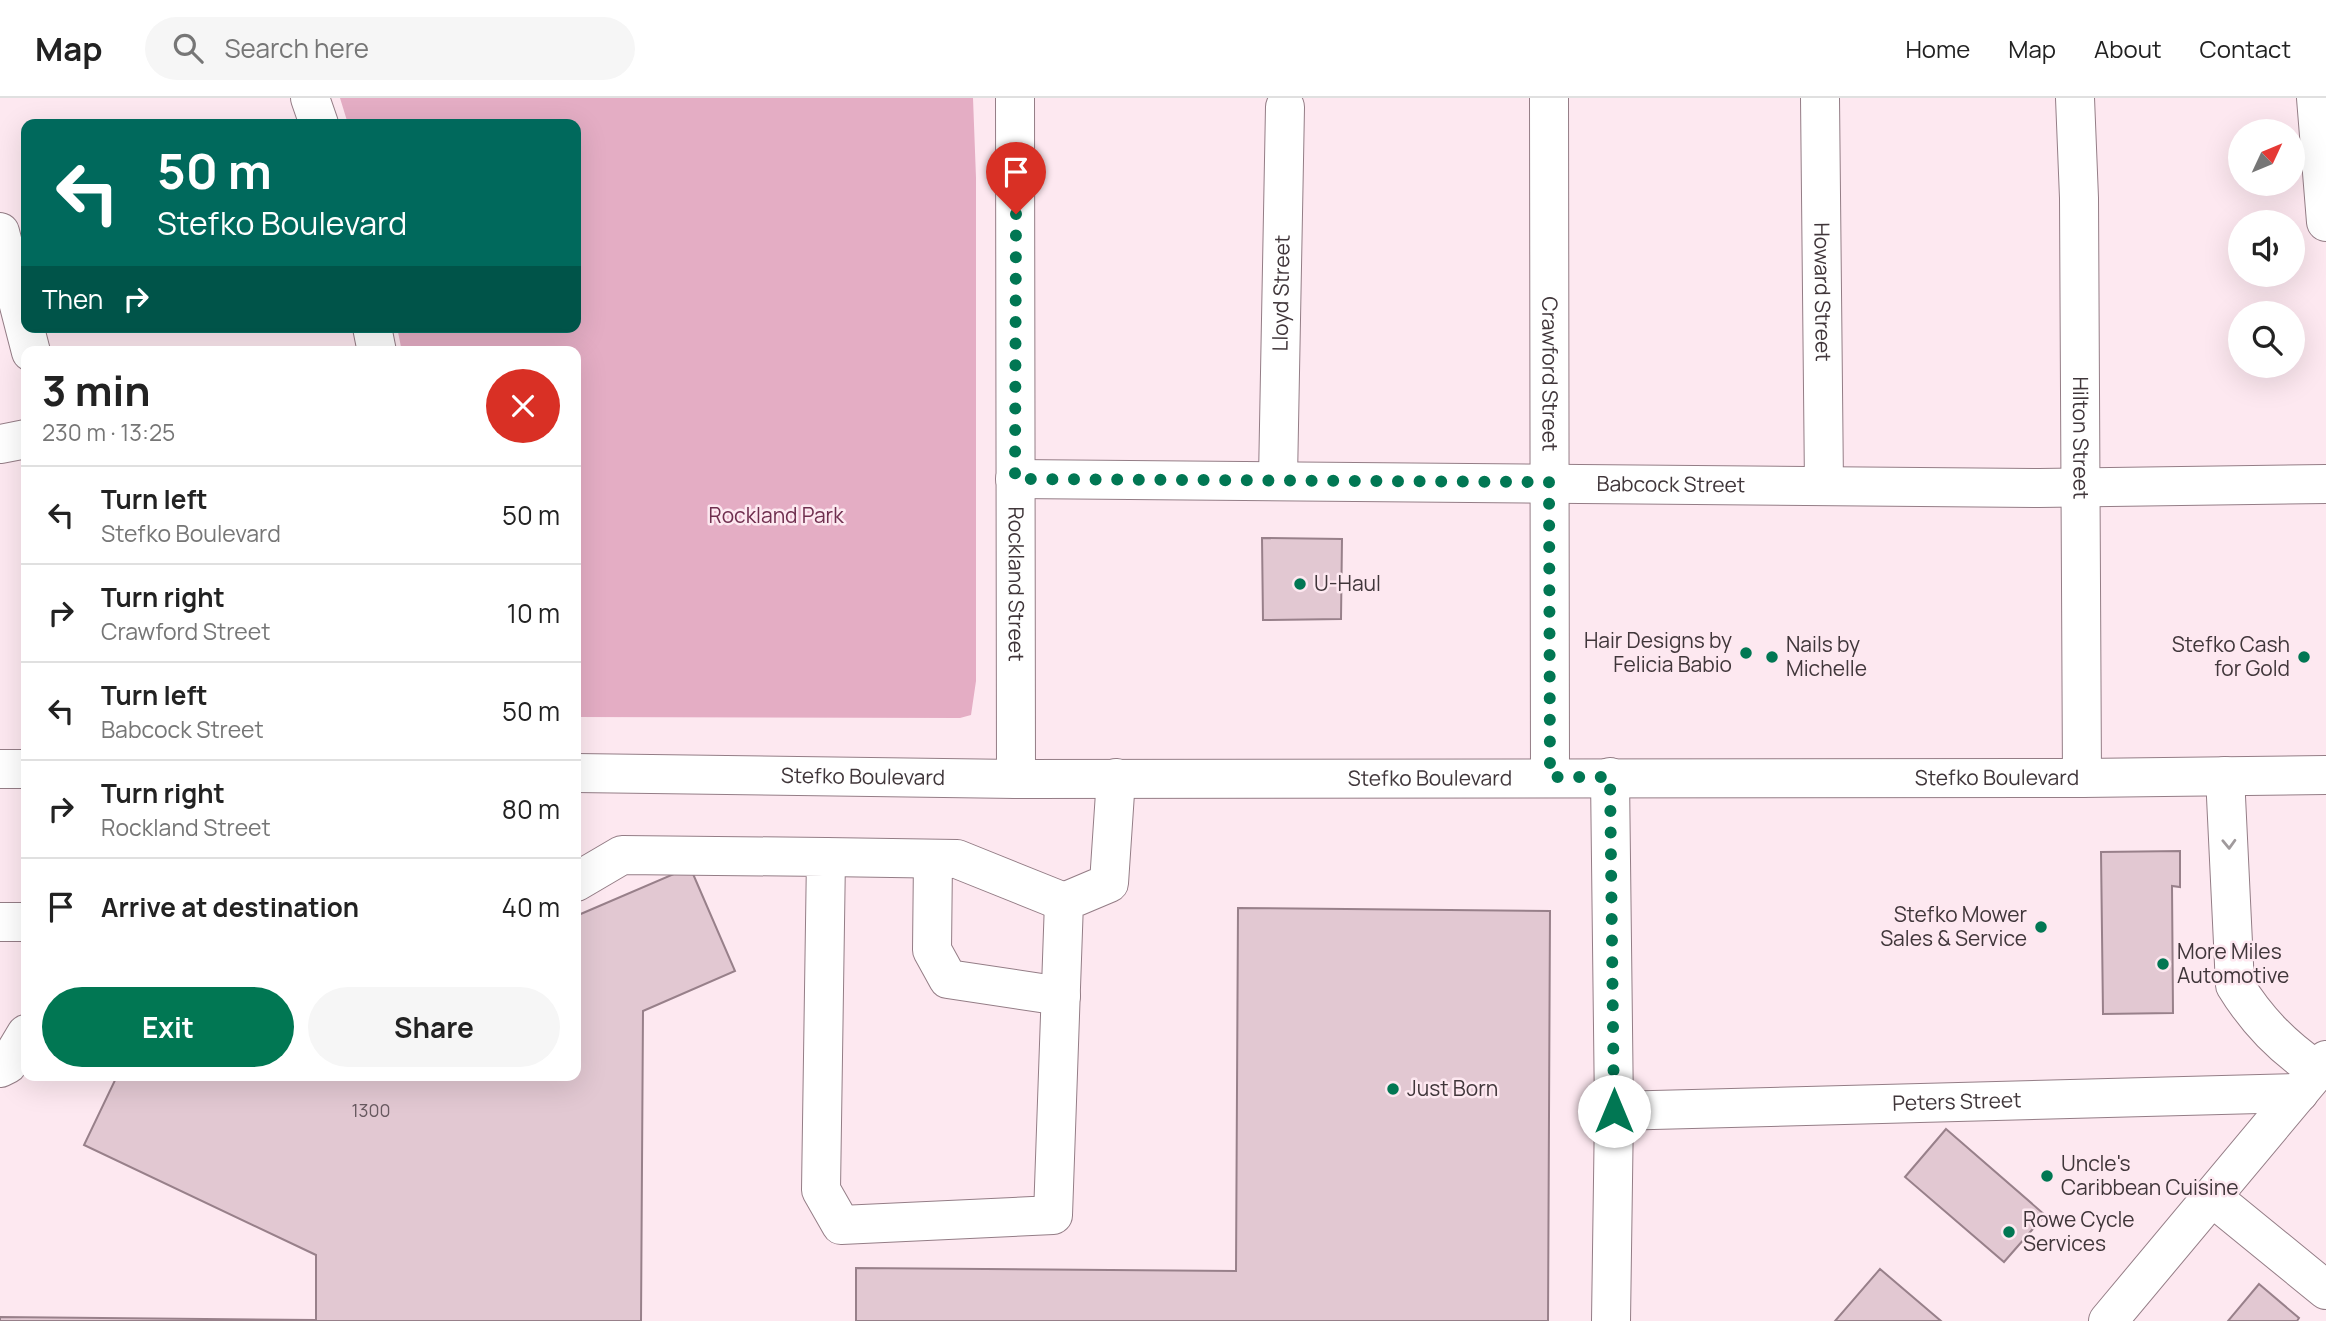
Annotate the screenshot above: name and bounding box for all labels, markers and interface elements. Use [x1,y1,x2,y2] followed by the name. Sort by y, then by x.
[145,17,635,80] search box
[35,26,103,71] text: Map
[169,29,207,67] icon: search
[225,30,369,66] text: Search here
[1905,32,1970,65] text: Home
[2008,32,2056,65] text: Map
[2094,32,2162,65] text: About
[2200,32,2291,65] text: Contact
[2228,119,2305,196] north arrow
[2228,119,2305,378] map controls
[157,137,272,204] text: 50 m
[986,142,1046,214] pin
[42,147,133,238] icon: left
[997,153,1035,191] icon: arrive
[157,201,407,245] text: Stefko Boulevard
[2228,210,2305,287] button: sound
[1808,222,1838,362] street label: Howard Street
[1265,234,1296,352] street label: Lloyd Street
[117,280,155,318] icon: right
[42,281,103,317] text: Then
[1536,297,1565,451] street label: Crawford Street
[2228,301,2305,378] button: search
[42,361,151,419] text: 3 min
[486,369,560,443] button: close
[2067,376,2096,499] street label: Hilton Street
[42,416,175,448] text: 230 m · 13:25
[1597,469,1745,498] street label: Babcock Street
[101,481,208,517] text: Turn left
[42,496,80,534] icon: left
[502,497,560,533] text: 50 m
[708,501,844,529] park label: Rockland Park
[1003,506,1031,662] street label: Rockland Street
[101,517,281,549] text: Stefko Boulevard
[1314,569,1381,597] place label: U-Haul
[1292,576,1308,592] marker: U-Haul
[101,579,225,615] text: Turn right
[42,594,80,632] icon: right
[507,595,560,631] text: 10 m
[101,615,270,647] text: Crawford Street
[1584,626,1732,678] place label: Hair Designs by Felicia Babio
[1786,630,1867,682] place label: Nails by Michelle
[2172,630,2290,682] place label: Stefko Cash for Gold
[1738,645,1754,661] marker: Hair Designs by Felicia Babio
[1764,649,1780,665] marker: Nails by Michelle
[2296,649,2312,665] marker: Stefko Cash for Gold
[101,677,208,713] text: Turn left
[42,692,80,730] icon: left
[502,693,560,729] text: 50 m
[101,713,264,745] text: Babcock Street
[781,761,945,791] street label: Stefko Boulevard
[1915,763,2079,791] street label: Stefko Boulevard
[1348,764,1512,792] street label: Stefko Boulevard
[101,775,225,811] text: Turn right
[42,790,80,828] icon: right
[502,791,560,827] text: 80 m
[101,811,271,843] text: Rockland Street
[2222,839,2237,850] one-way arrow
[42,888,80,926] icon: arrive
[101,889,359,925] text: Arrive at destination
[502,889,560,925] text: 40 m
[1880,900,2027,952] place label: Stefko Mower Sales & Service
[2033,919,2049,935] marker: Stefko Mower Sales & Service
[2177,937,2289,989] place label: More Miles Automotive
[2155,956,2171,972] marker: More Miles Automotive
[42,987,294,1067] button: Exit
[308,987,560,1067] button: Share
[1407,1074,1498,1102] place label: Just Born
[1577,1074,1651,1148] position arrow
[1385,1081,1401,1097] marker: Just Born
[1892,1085,2022,1117] street label: Peters Street
[352,1098,390,1122] house number: 1300
[2061,1149,2238,1201] place label: Uncle's Caribbean Cuisine
[2039,1168,2055,1184] marker: Uncle's Caribbean Cuisine
[2023,1205,2135,1257] place label: Rowe Cycle Services
[2001,1224,2017,1240] marker: Rowe Cycle Services

